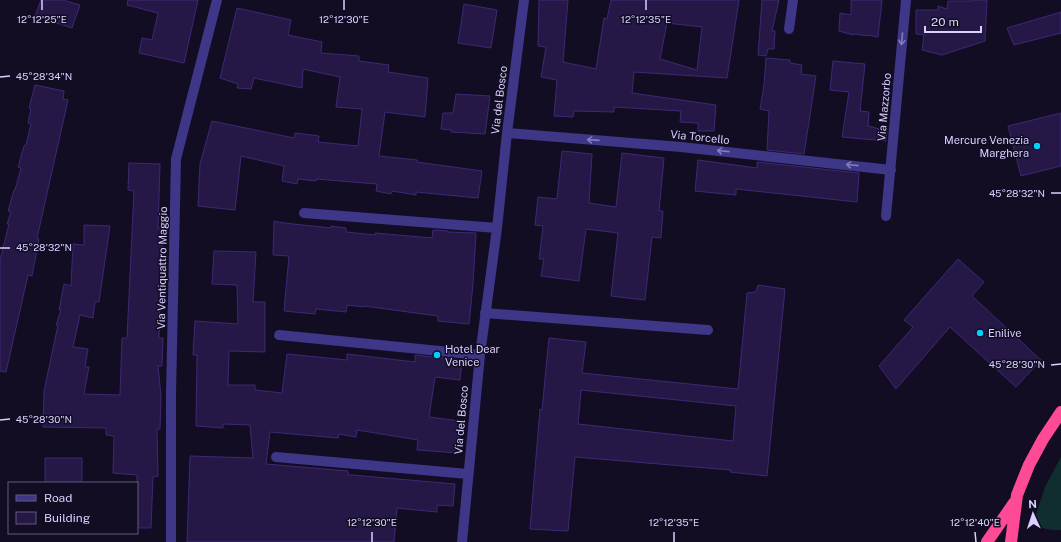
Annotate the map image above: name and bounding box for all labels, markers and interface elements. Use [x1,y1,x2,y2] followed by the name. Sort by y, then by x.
[925,8,981,34] scale bar
[17,13,67,25] text: 12°12'25"E
[319,13,369,25] text: 12°12'30"E
[621,13,671,25] text: 12°12'35"E
[931,15,959,29] text: 20 m
[899,32,906,45] one-way arrow
[489,65,509,135] street label: Via del Bosco
[16,70,72,82] text: 45°28'34"N
[875,72,893,142] street label: Via Mazzorbo
[670,128,730,146] street label: Via Torcello
[944,134,1029,159] place label: Mercure Venezia Marghera
[587,136,600,143] one-way arrow
[1032,141,1042,151] marker: Mercure Venezia Marghera
[716,147,729,155] one-way arrow
[846,162,859,169] one-way arrow
[989,187,1045,199] text: 45°28'32"N
[155,206,169,330] street label: Via Ventiquattro Maggio
[16,241,72,253] text: 45°28'32"N
[988,327,1022,339] place label: Enilive
[975,328,985,338] marker: Enilive
[445,343,500,368] place label: Hotel Dear Venice
[432,350,442,360] marker: Hotel Dear Venice
[989,358,1045,370] text: 45°28'30"N
[452,385,470,455] street label: Via del Bosco
[16,413,72,425] text: 45°28'30"N
[8,482,138,534] legend
[44,491,72,505] text: Road
[1013,494,1053,534] north arrow
[1028,498,1037,510] text: N
[44,511,90,525] text: Building
[347,516,397,528] text: 12°12'30"E
[649,516,699,528] text: 12°12'35"E
[950,516,1000,528] text: 12°12'40"E

